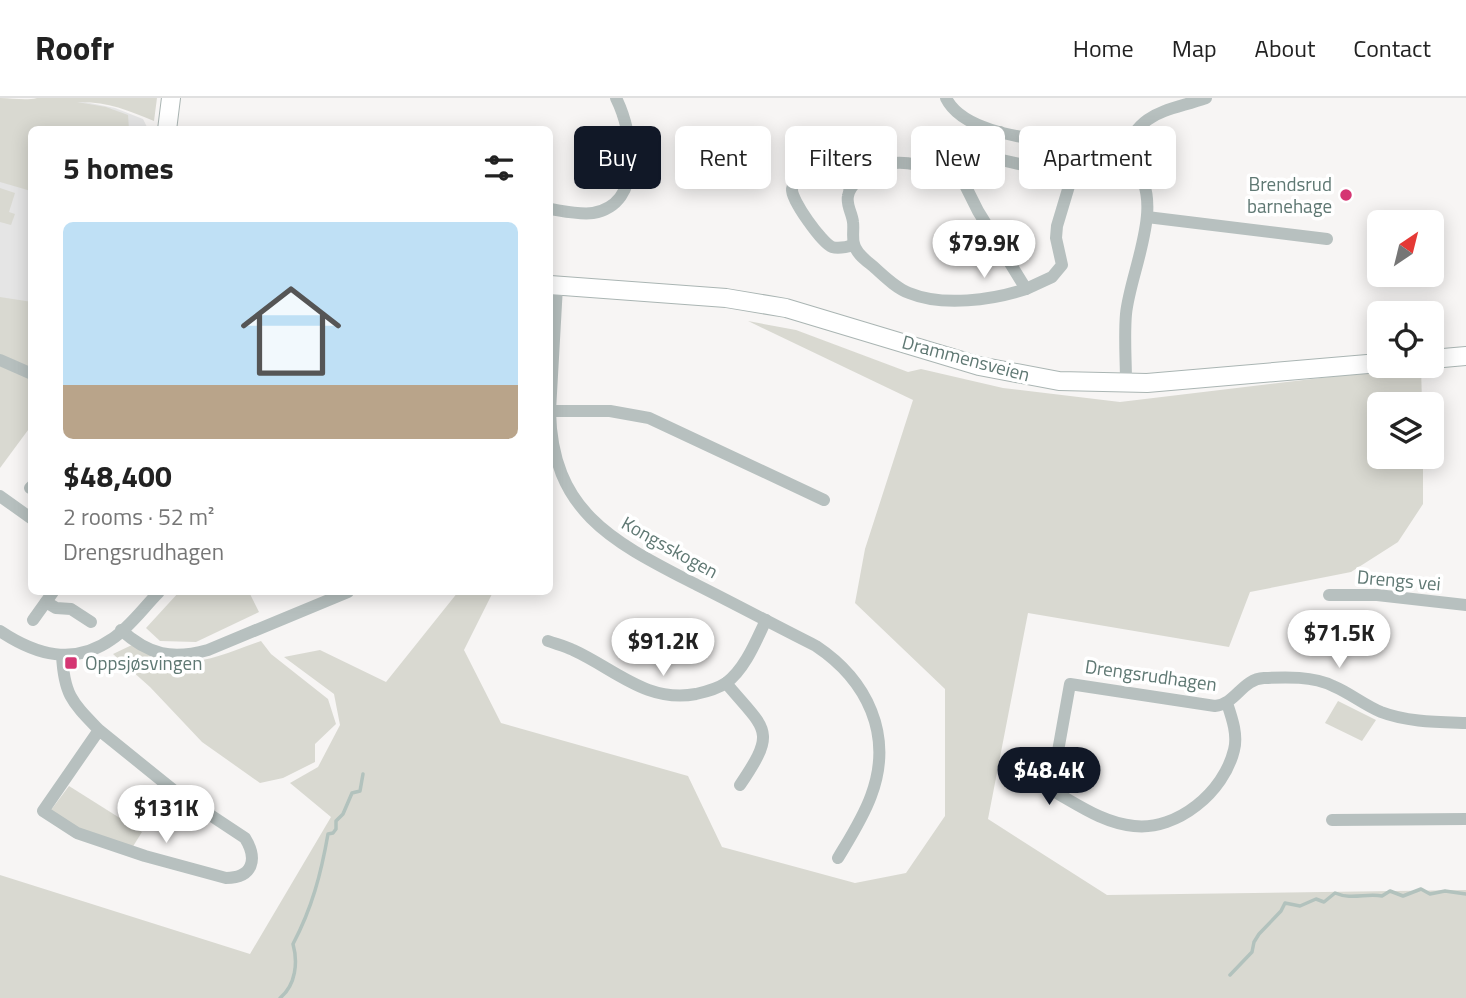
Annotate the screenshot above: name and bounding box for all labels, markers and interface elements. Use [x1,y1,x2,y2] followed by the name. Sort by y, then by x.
[35,23,114,73] text: Roofr
[1073,30,1134,66] text: Home
[1172,30,1217,66] text: Map
[1255,30,1315,66] text: About
[1353,30,1431,66] text: Contact
[574,126,661,189] chip: Buy
[675,126,771,189] chip: Rent
[785,126,897,189] chip: Filters
[911,126,1005,189] chip: New
[1019,126,1176,189] chip: Apartment
[63,145,174,191] text: 5 homes
[480,149,518,187] icon: filters
[1247,169,1332,220] place label: Brendsrud barnehage
[1338,187,1354,203] marker: Brendsrud barnehage
[1367,210,1444,287] north arrow
[1367,210,1444,469] map controls
[927,220,1041,280] pin: $79.9K
[948,225,1020,260] text: $79.9K
[228,268,354,394] icon: home
[1367,301,1444,378] button: locate
[899,327,1033,388] street label: Drammensveien
[1367,392,1444,469] button: layers
[63,453,172,499] text: $48,400
[63,499,214,534] text: 2 rooms · 52 m²
[617,508,724,585] street label: Kongsskogen
[63,534,224,569] text: Drengsrudhagen
[1356,561,1442,598] street label: Drengs vei
[1282,610,1396,670] pin: $71.5K
[1303,615,1375,650] text: $71.5K
[606,618,720,678] pin: $91.2K
[627,623,699,658] text: $91.2K
[85,648,202,677] place label: Oppsjøsvingen
[1083,651,1219,698] street label: Drengsrudhagen
[63,655,79,671] marker: Oppsjøsvingen
[992,748,1106,807] pin: $48.4K
[1013,752,1085,787] text: $48.4K
[117,786,215,845] pin: $131K
[133,790,199,825] text: $131K

